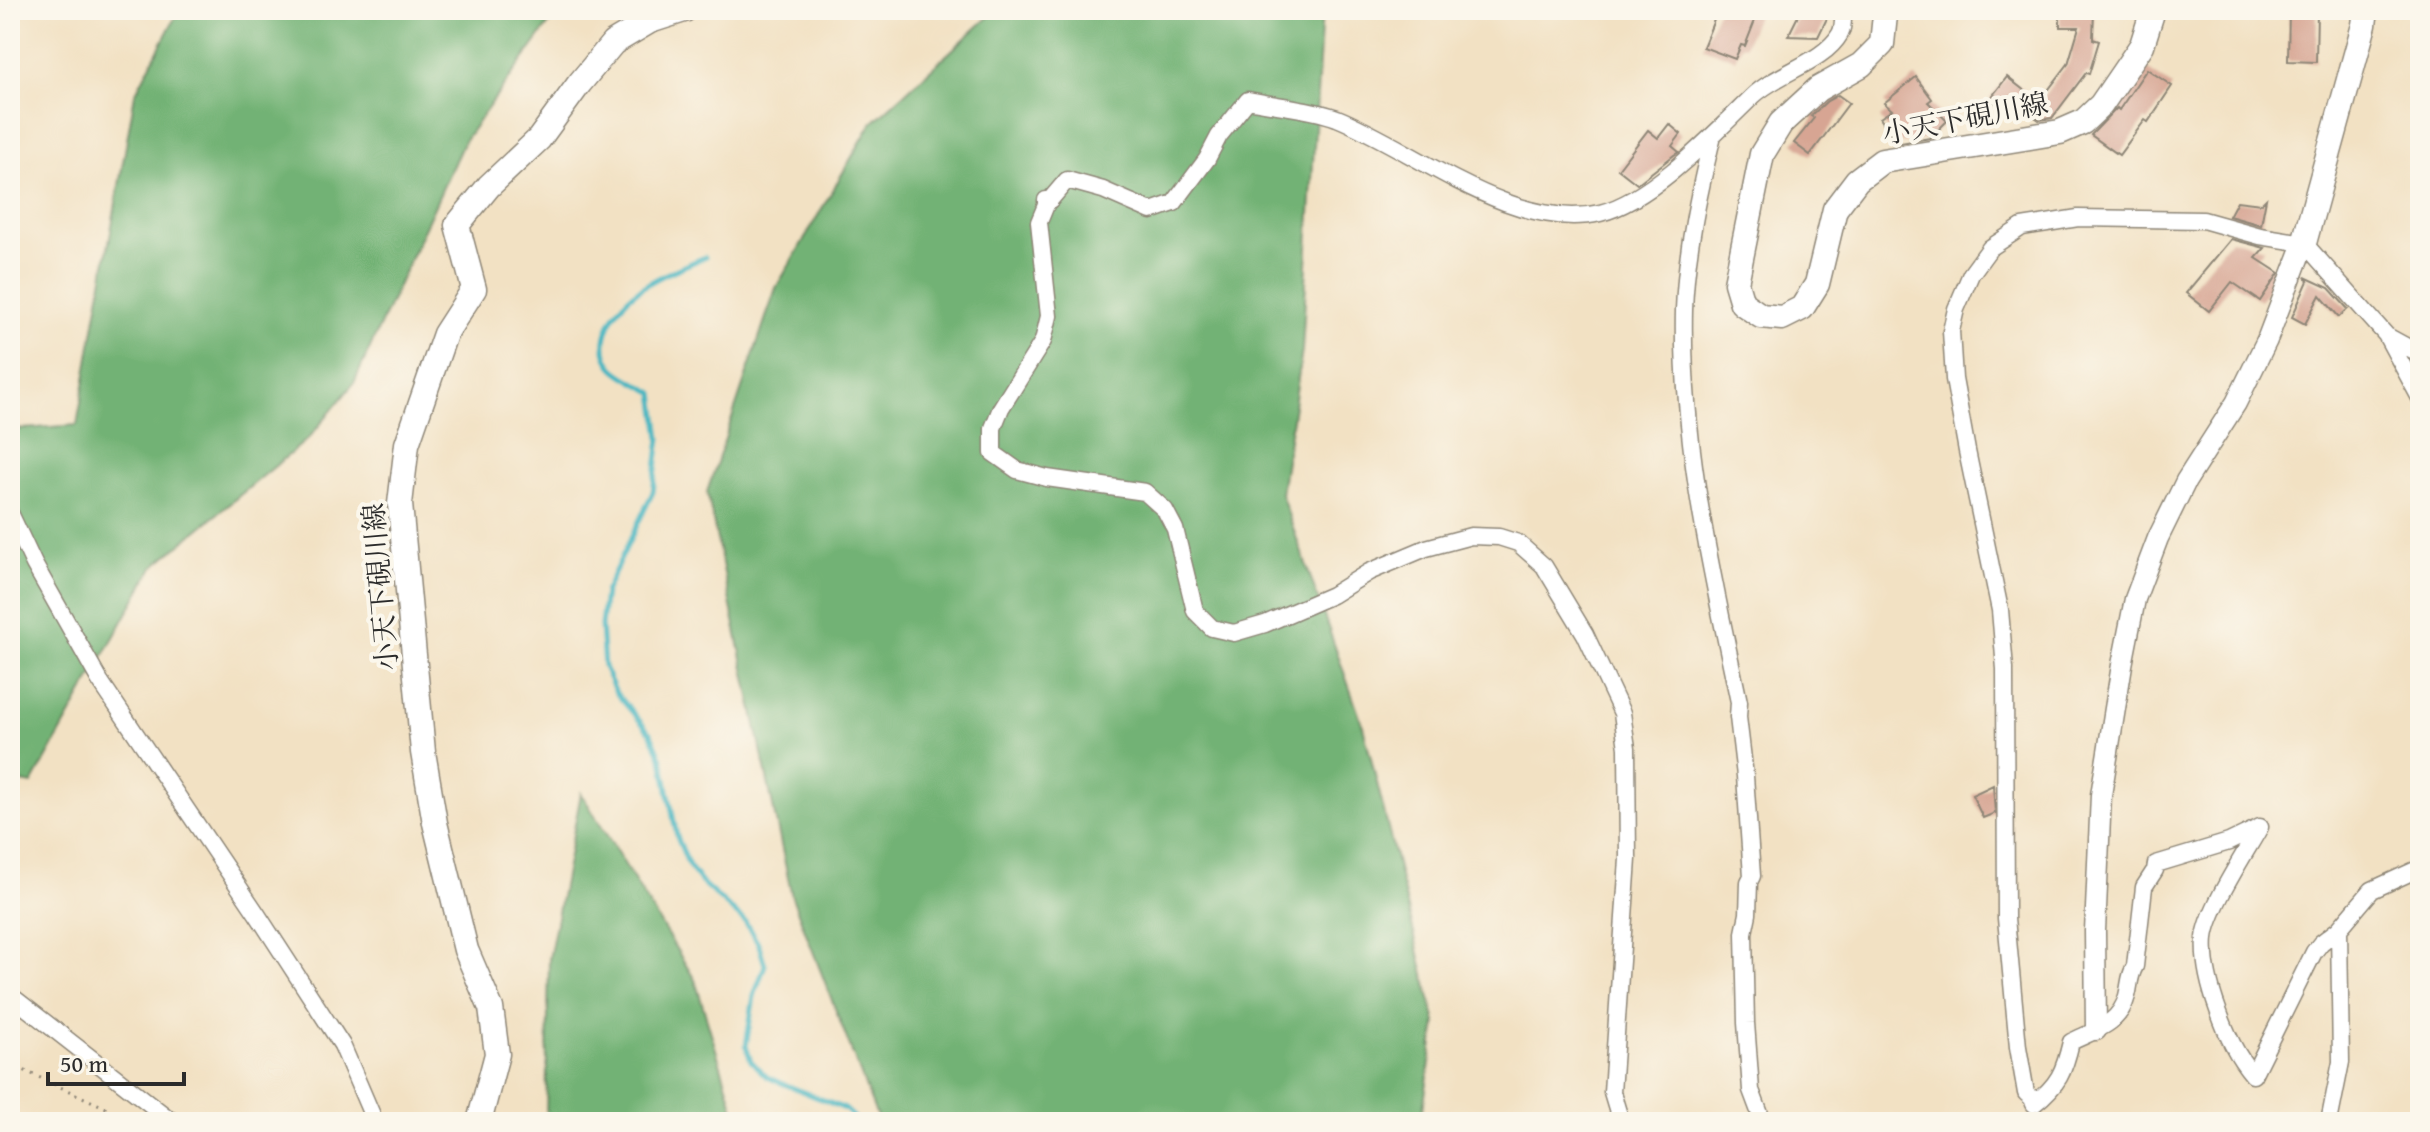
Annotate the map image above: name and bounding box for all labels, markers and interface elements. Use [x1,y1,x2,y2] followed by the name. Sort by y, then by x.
[1879,81,2051,154] street label: 小天下硯川線
[352,502,407,673] street label: 小天下硯川線
[48,1036,184,1086] scale bar
[60,1046,108,1081] text: 50 m

